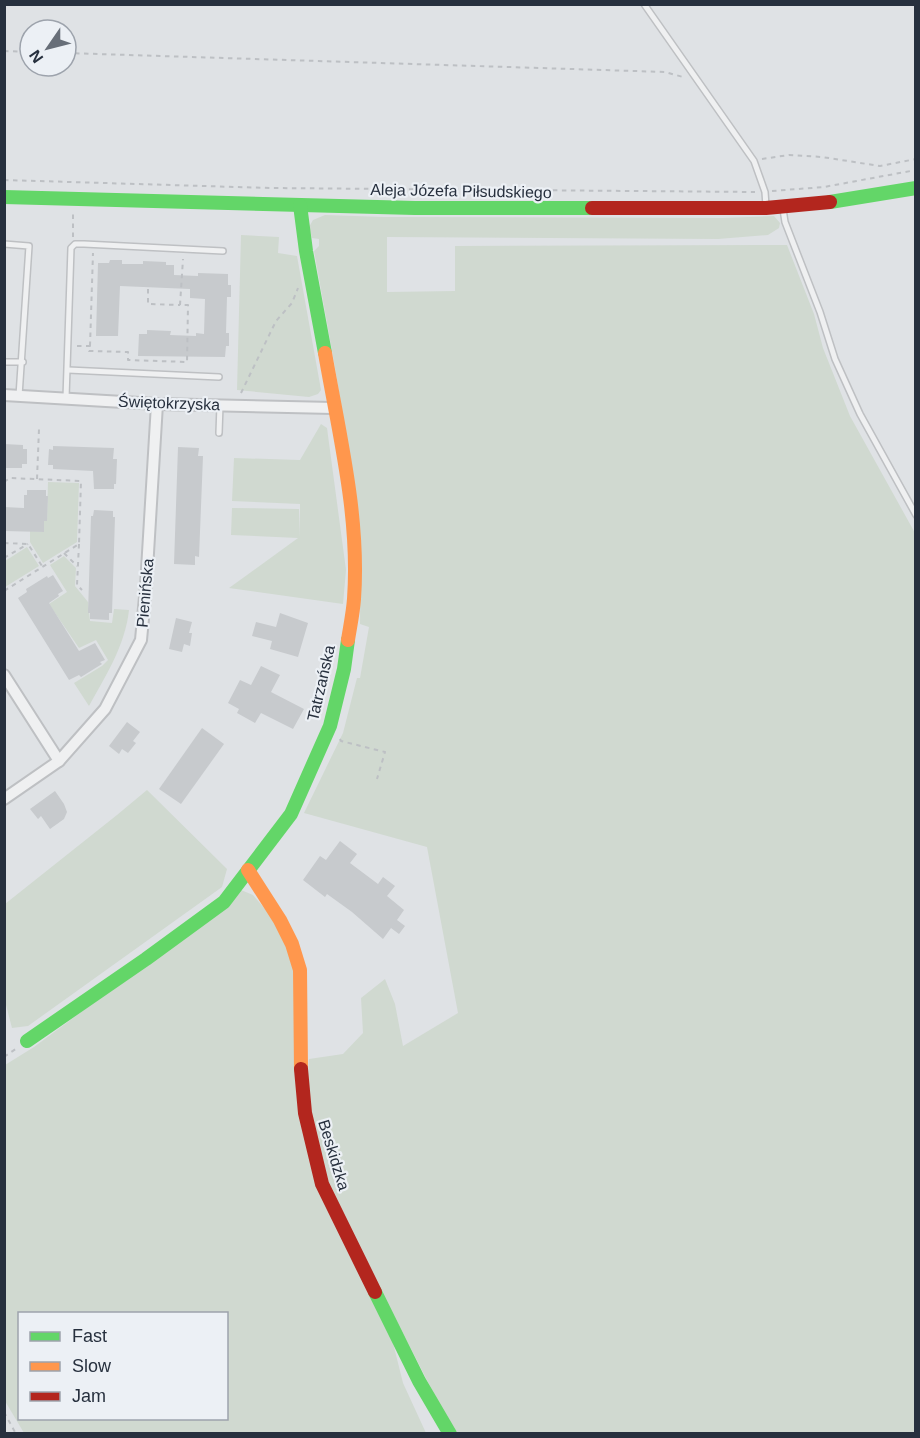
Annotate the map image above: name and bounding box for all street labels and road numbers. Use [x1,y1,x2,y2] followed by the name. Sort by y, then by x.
[370,181,552,201] street label: Aleja Józefa Piłsudskiego
[118,392,221,413] street label: Świętokrzyska
[134,558,156,628] street label: Pienińska
[304,643,338,723] street label: Tatrzańska
[315,1118,353,1192] street label: Beskidzka

